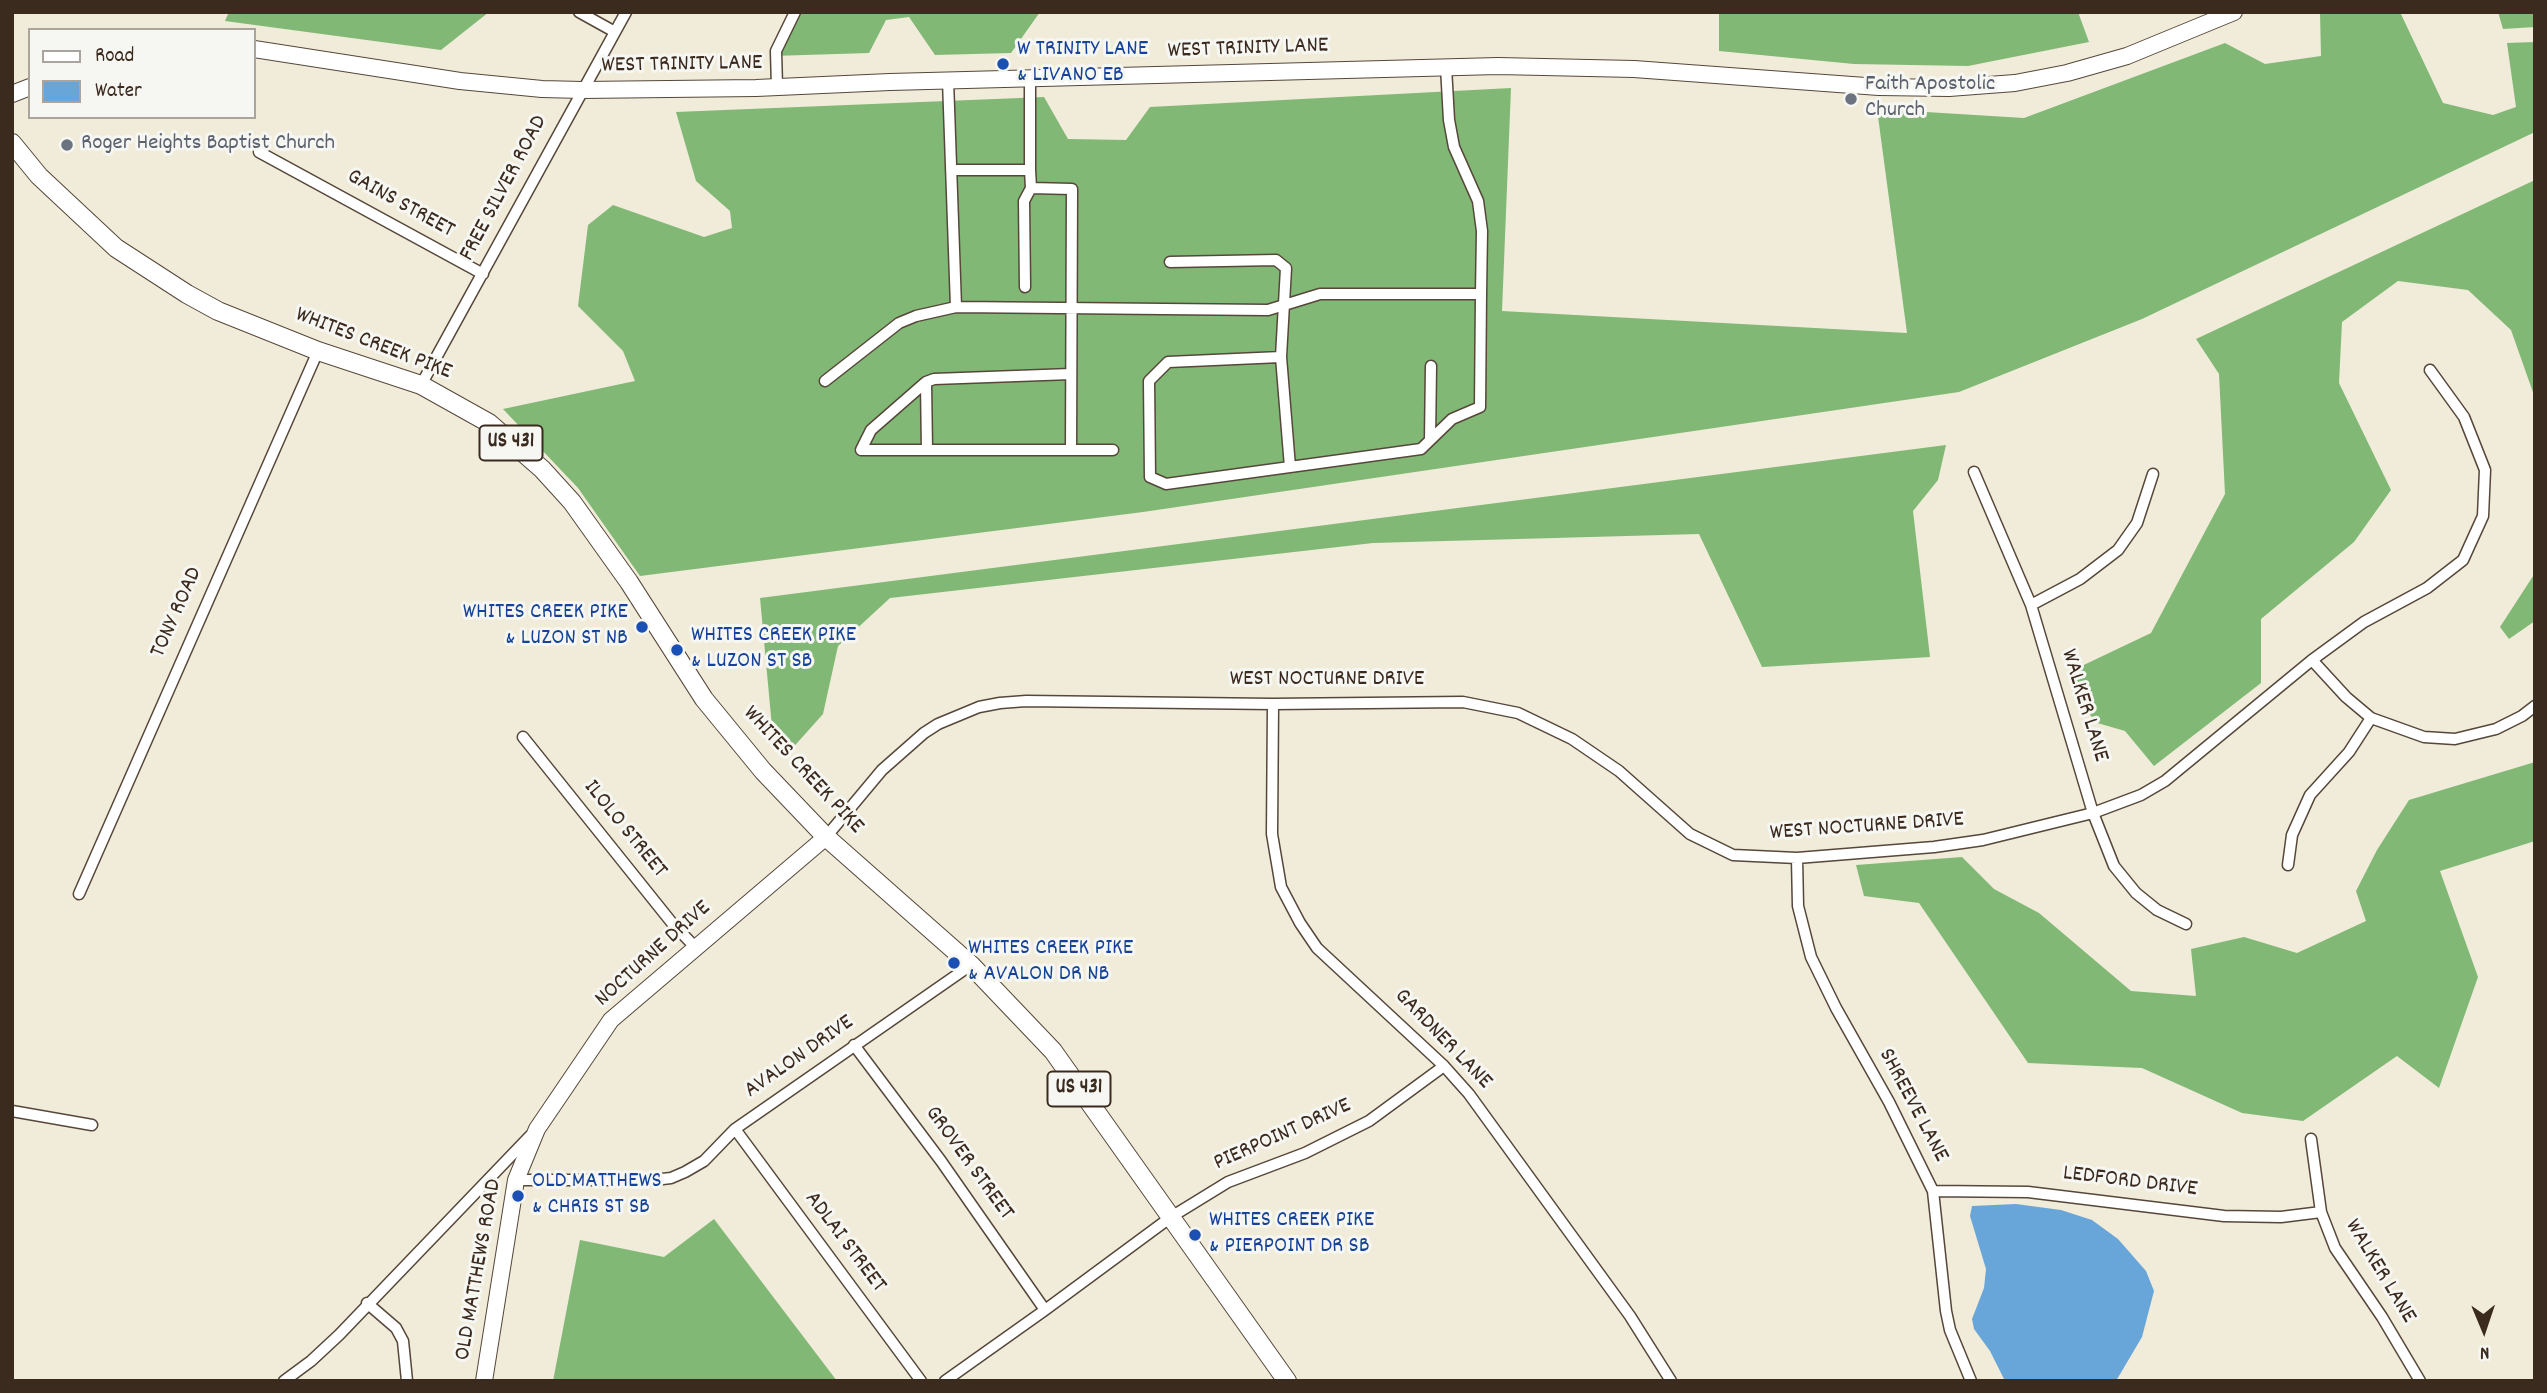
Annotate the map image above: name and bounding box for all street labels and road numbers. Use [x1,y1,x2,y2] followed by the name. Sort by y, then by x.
[1167,33,1329,67] street label: WEST TRINITY LANE
[601,51,763,81] street label: WEST TRINITY LANE
[455,111,555,267] street label: FREE SILVER ROAD
[341,164,459,246] street label: GAINS STREET
[291,303,455,387] street label: WHITES CREEK PIKE
[480,426,542,460] road number: US 431
[146,563,210,663] street label: TONY ROAD
[2053,646,2113,766] street label: WALKER LANE
[1230,667,1424,695] street label: WEST NOCTURNE DRIVE
[736,701,868,841] street label: WHITES CREEK PIKE
[576,775,672,885] street label: ILOLO STREET
[1769,807,1965,849] street label: WEST NOCTURNE DRIVE
[590,896,718,1014] street label: NOCTURNE DRIVE
[1387,984,1497,1096] street label: GARDNER LANE
[740,1010,860,1106] street label: AVALON DRIVE
[1871,1045,1953,1167] street label: SHREEVE LANE
[1048,1072,1110,1106] road number: US 431
[1210,1093,1356,1179] street label: PIERPOINT DRIVE
[917,1101,1019,1227] street label: GROVER STREET
[2061,1161,2199,1205] street label: LEDFORD DRIVE
[450,1177,510,1363] street label: OLD MATTHEWS ROAD
[797,1187,891,1299] street label: ADLAI STREET
[2337,1215,2421,1329] street label: WALKER LANE

